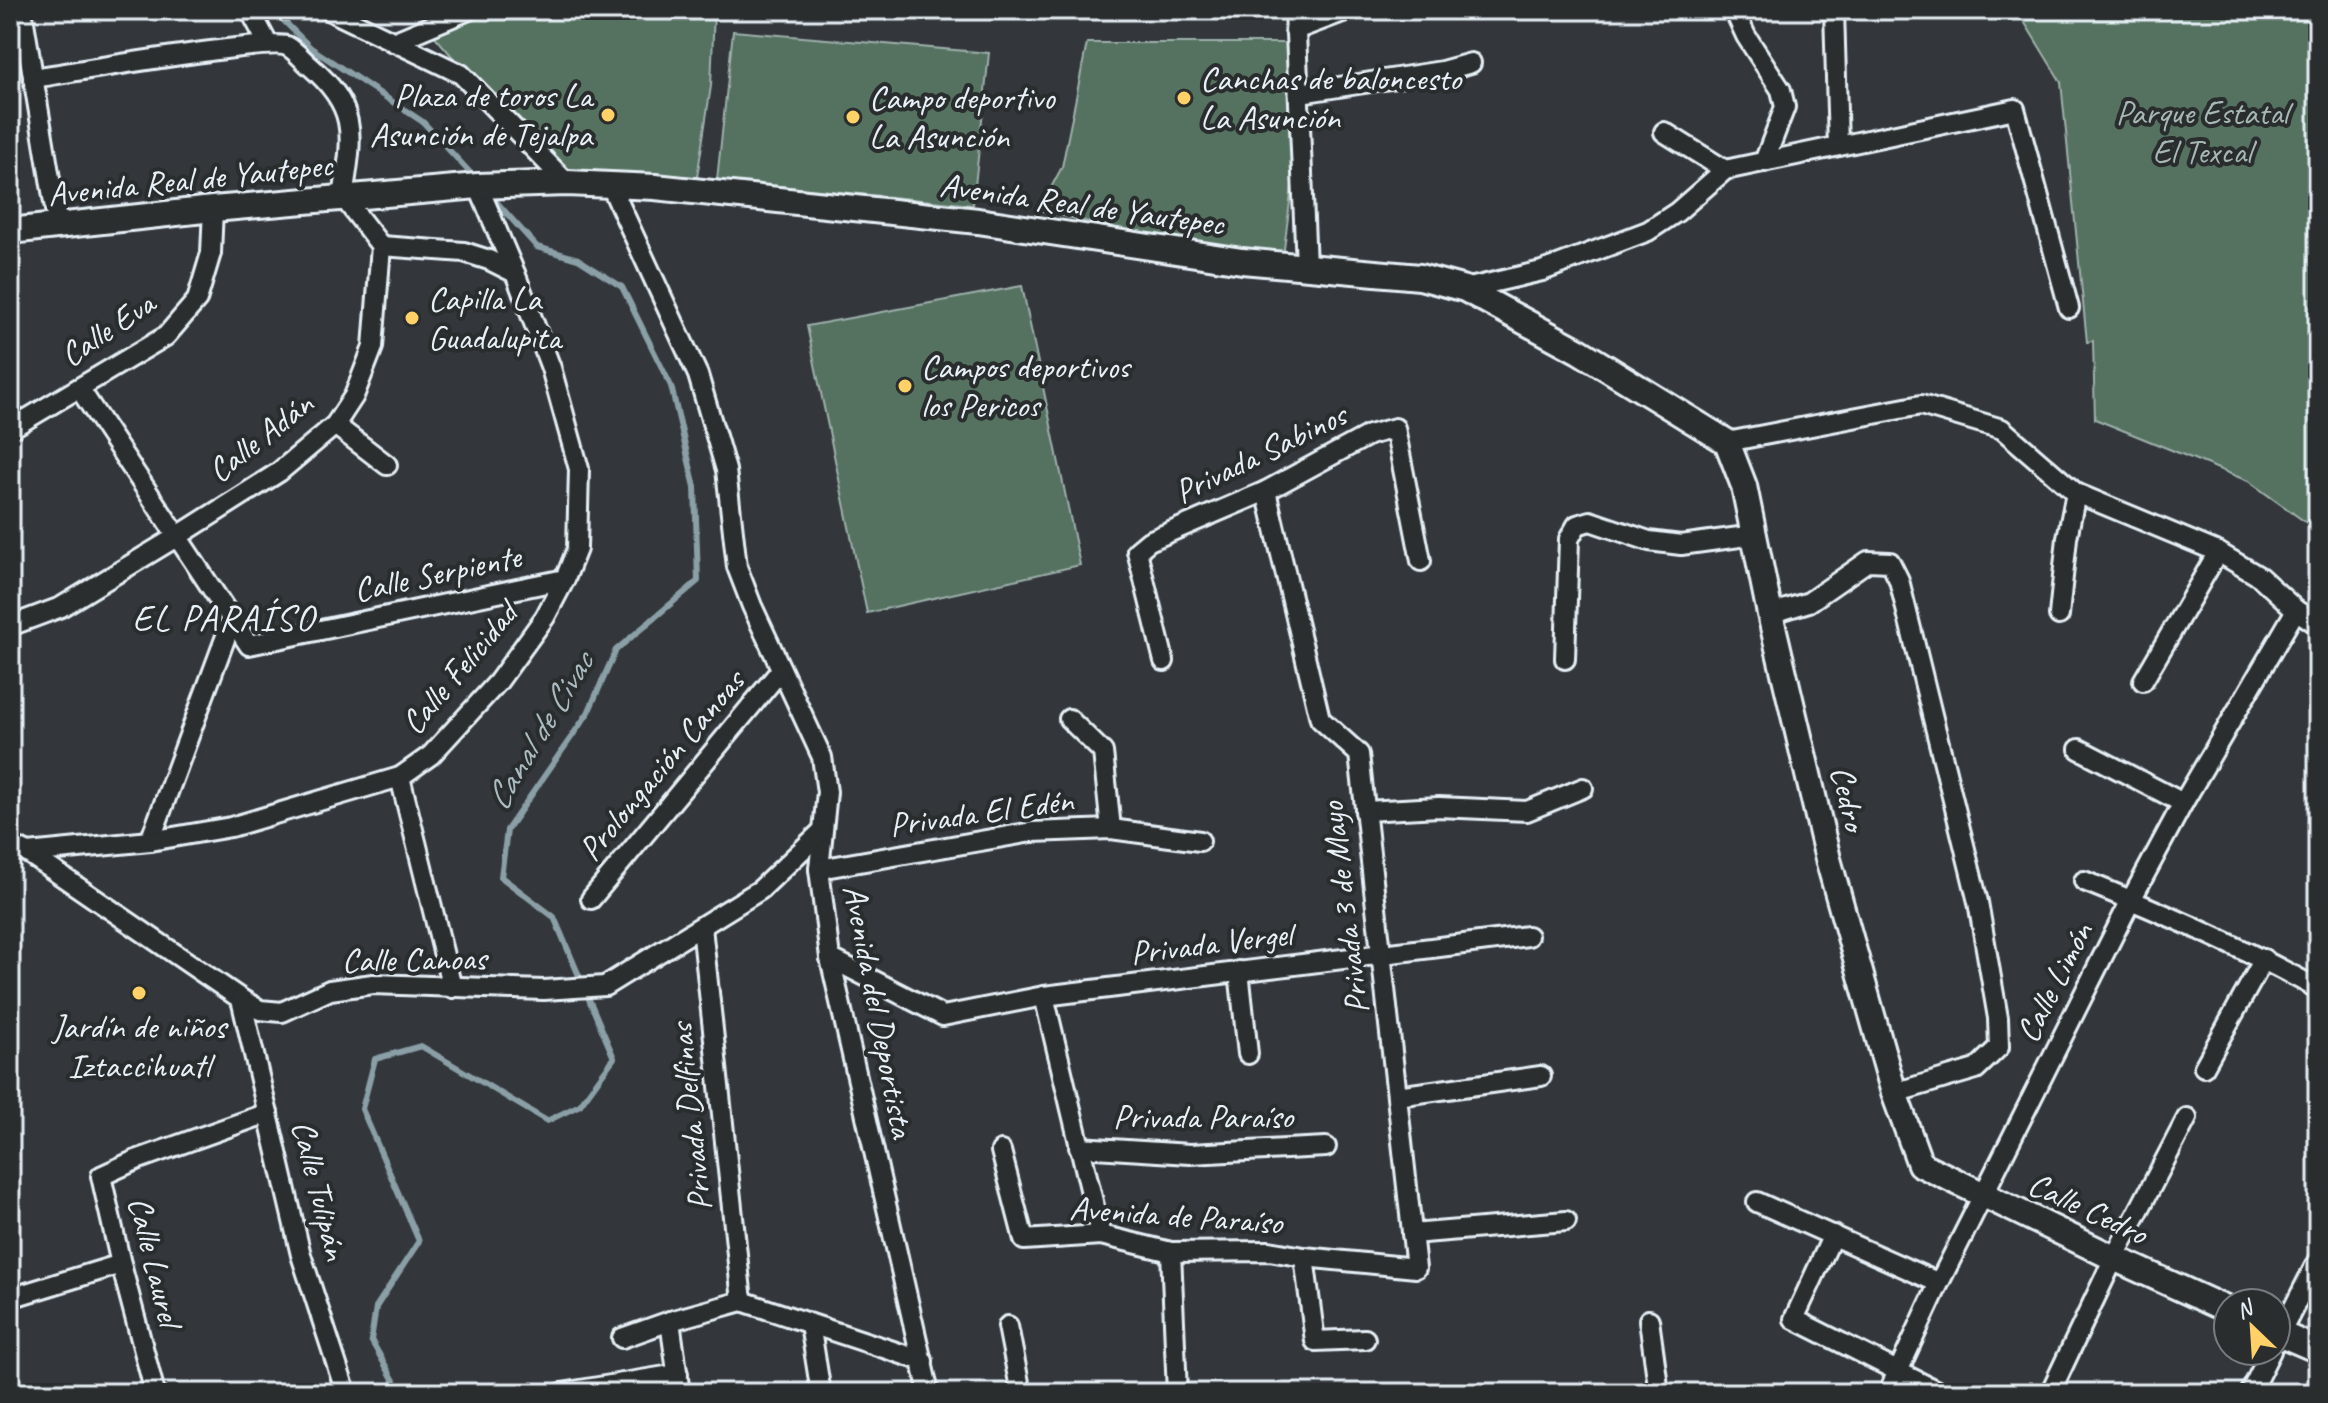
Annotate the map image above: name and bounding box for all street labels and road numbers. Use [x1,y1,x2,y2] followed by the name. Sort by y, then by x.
[46,142,336,215] street label: Avenida Real de Yautepec
[937,163,1229,245] street label: Avenida Real de Yautepec
[52,280,165,376] street label: Calle Eva
[199,381,323,492] street label: Calle Adán
[1167,391,1356,513] street label: Privada Sabinos
[350,534,526,612] street label: Calle Serpiente
[391,589,530,743] street label: Calle Felicidad
[568,658,756,869] street label: Prolongación Canoas
[1821,762,1878,838] street label: Cedro
[886,778,1077,846] street label: Privada El Edén
[1309,798,1378,1016] street label: Privada 3 de Mayo
[833,881,925,1143] street label: Avenida del Deportista
[1128,911,1301,974] street label: Privada Vergel
[2006,913,2103,1049] street label: Calle Limón
[341,936,490,982] street label: Calle Canoas
[658,1018,721,1213] street label: Privada Delfinas
[1113,1095,1295,1138] street label: Privada Paraíso
[282,1116,358,1266] street label: Calle Tulipán
[2021,1162,2156,1255] street label: Calle Cedro
[1068,1186,1286,1244] street label: Avenida de Paraíso
[118,1192,193,1336] street label: Calle Laurel

